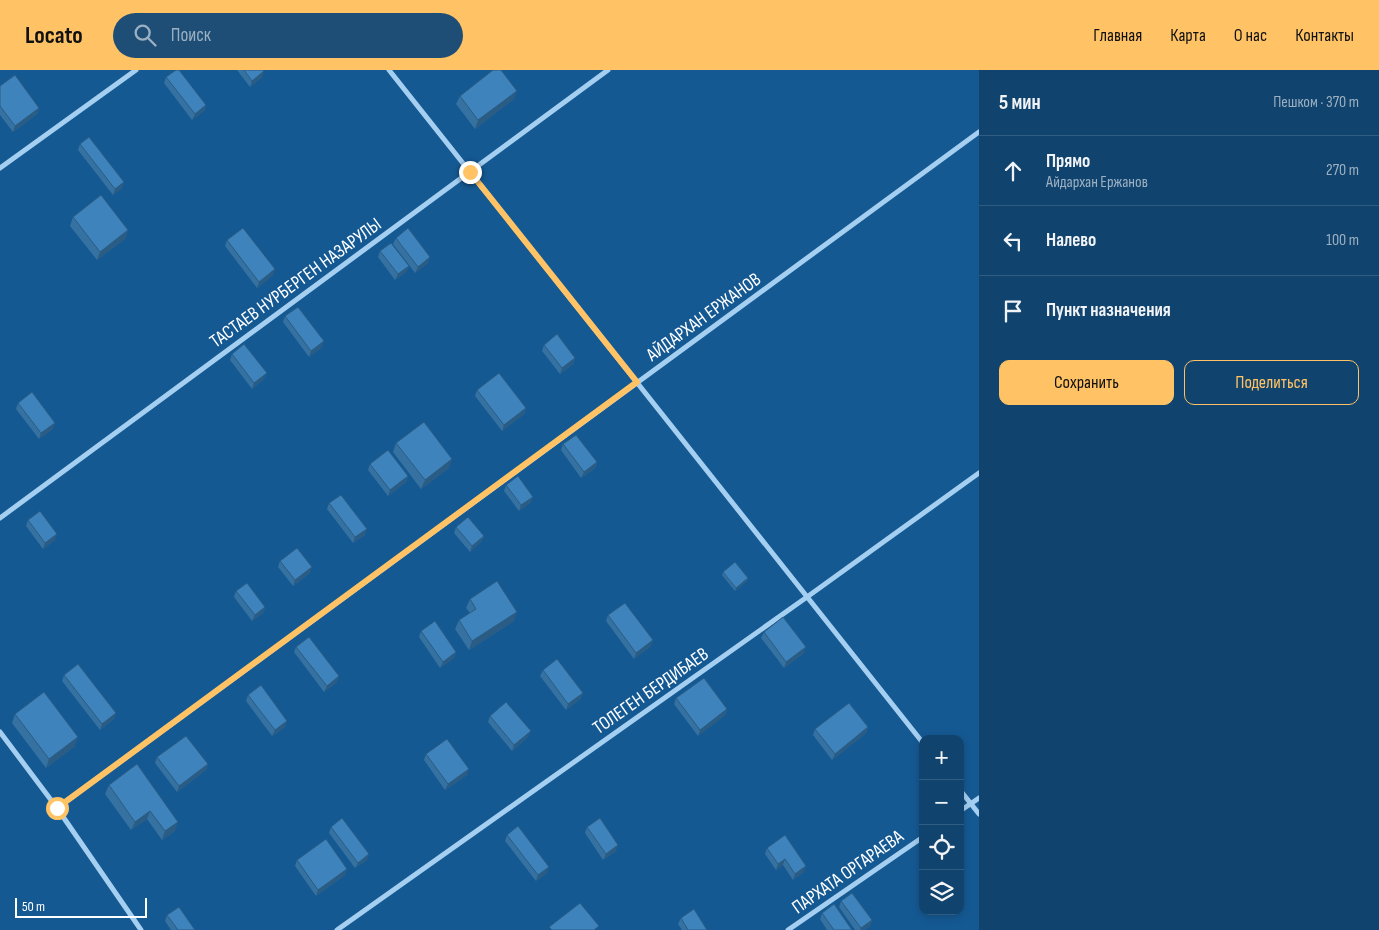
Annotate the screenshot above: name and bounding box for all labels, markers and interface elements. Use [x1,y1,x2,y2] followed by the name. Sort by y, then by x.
[113,13,463,58] search box
[25,21,83,50] text: Locato
[131,21,159,49] icon: search
[171,24,211,47] text: Поиск
[1093,25,1142,46] text: Главная
[1170,25,1206,46] text: Карта
[1234,25,1267,46] text: О нас
[1295,25,1354,46] text: Контакты
[999,90,1041,115] text: 5 мин
[1273,93,1359,112] text: Пешком · 370 m
[1046,150,1090,173] text: Прямо
[999,157,1027,185] icon: ahead
[459,161,482,184] route end
[1326,161,1359,180] text: 270 m
[1046,173,1148,192] text: Айдархан Ержанов
[206,213,386,353] street label: ТАСТАЕВ НУРБЕРГЕН НАЗАРУЛЫ
[999,227,1027,255] icon: left
[1046,229,1096,252] text: Налево
[1326,231,1359,250] text: 100 m
[641,268,766,367] street label: АЙДАРХАН ЕРЖАНОВ
[999,297,1027,325] icon: arrive
[1046,299,1171,322] text: Пункт назначения
[999,360,1174,405] button: Сохранить
[1184,360,1359,405] button: Поделиться
[588,643,713,740] street label: ТОЛЕГЕН БЕРДИБАЕВ
[919,735,964,915] map controls
[919,735,964,780] button: +
[919,780,964,825] button: −
[46,797,69,820] route start
[788,825,909,919] street label: ПАРХАТА ОРГАРАЕВА
[919,825,964,870] button: locate
[919,870,964,915] button: layers
[15,895,148,918] scale bar
[22,898,45,915] text: 50 m

